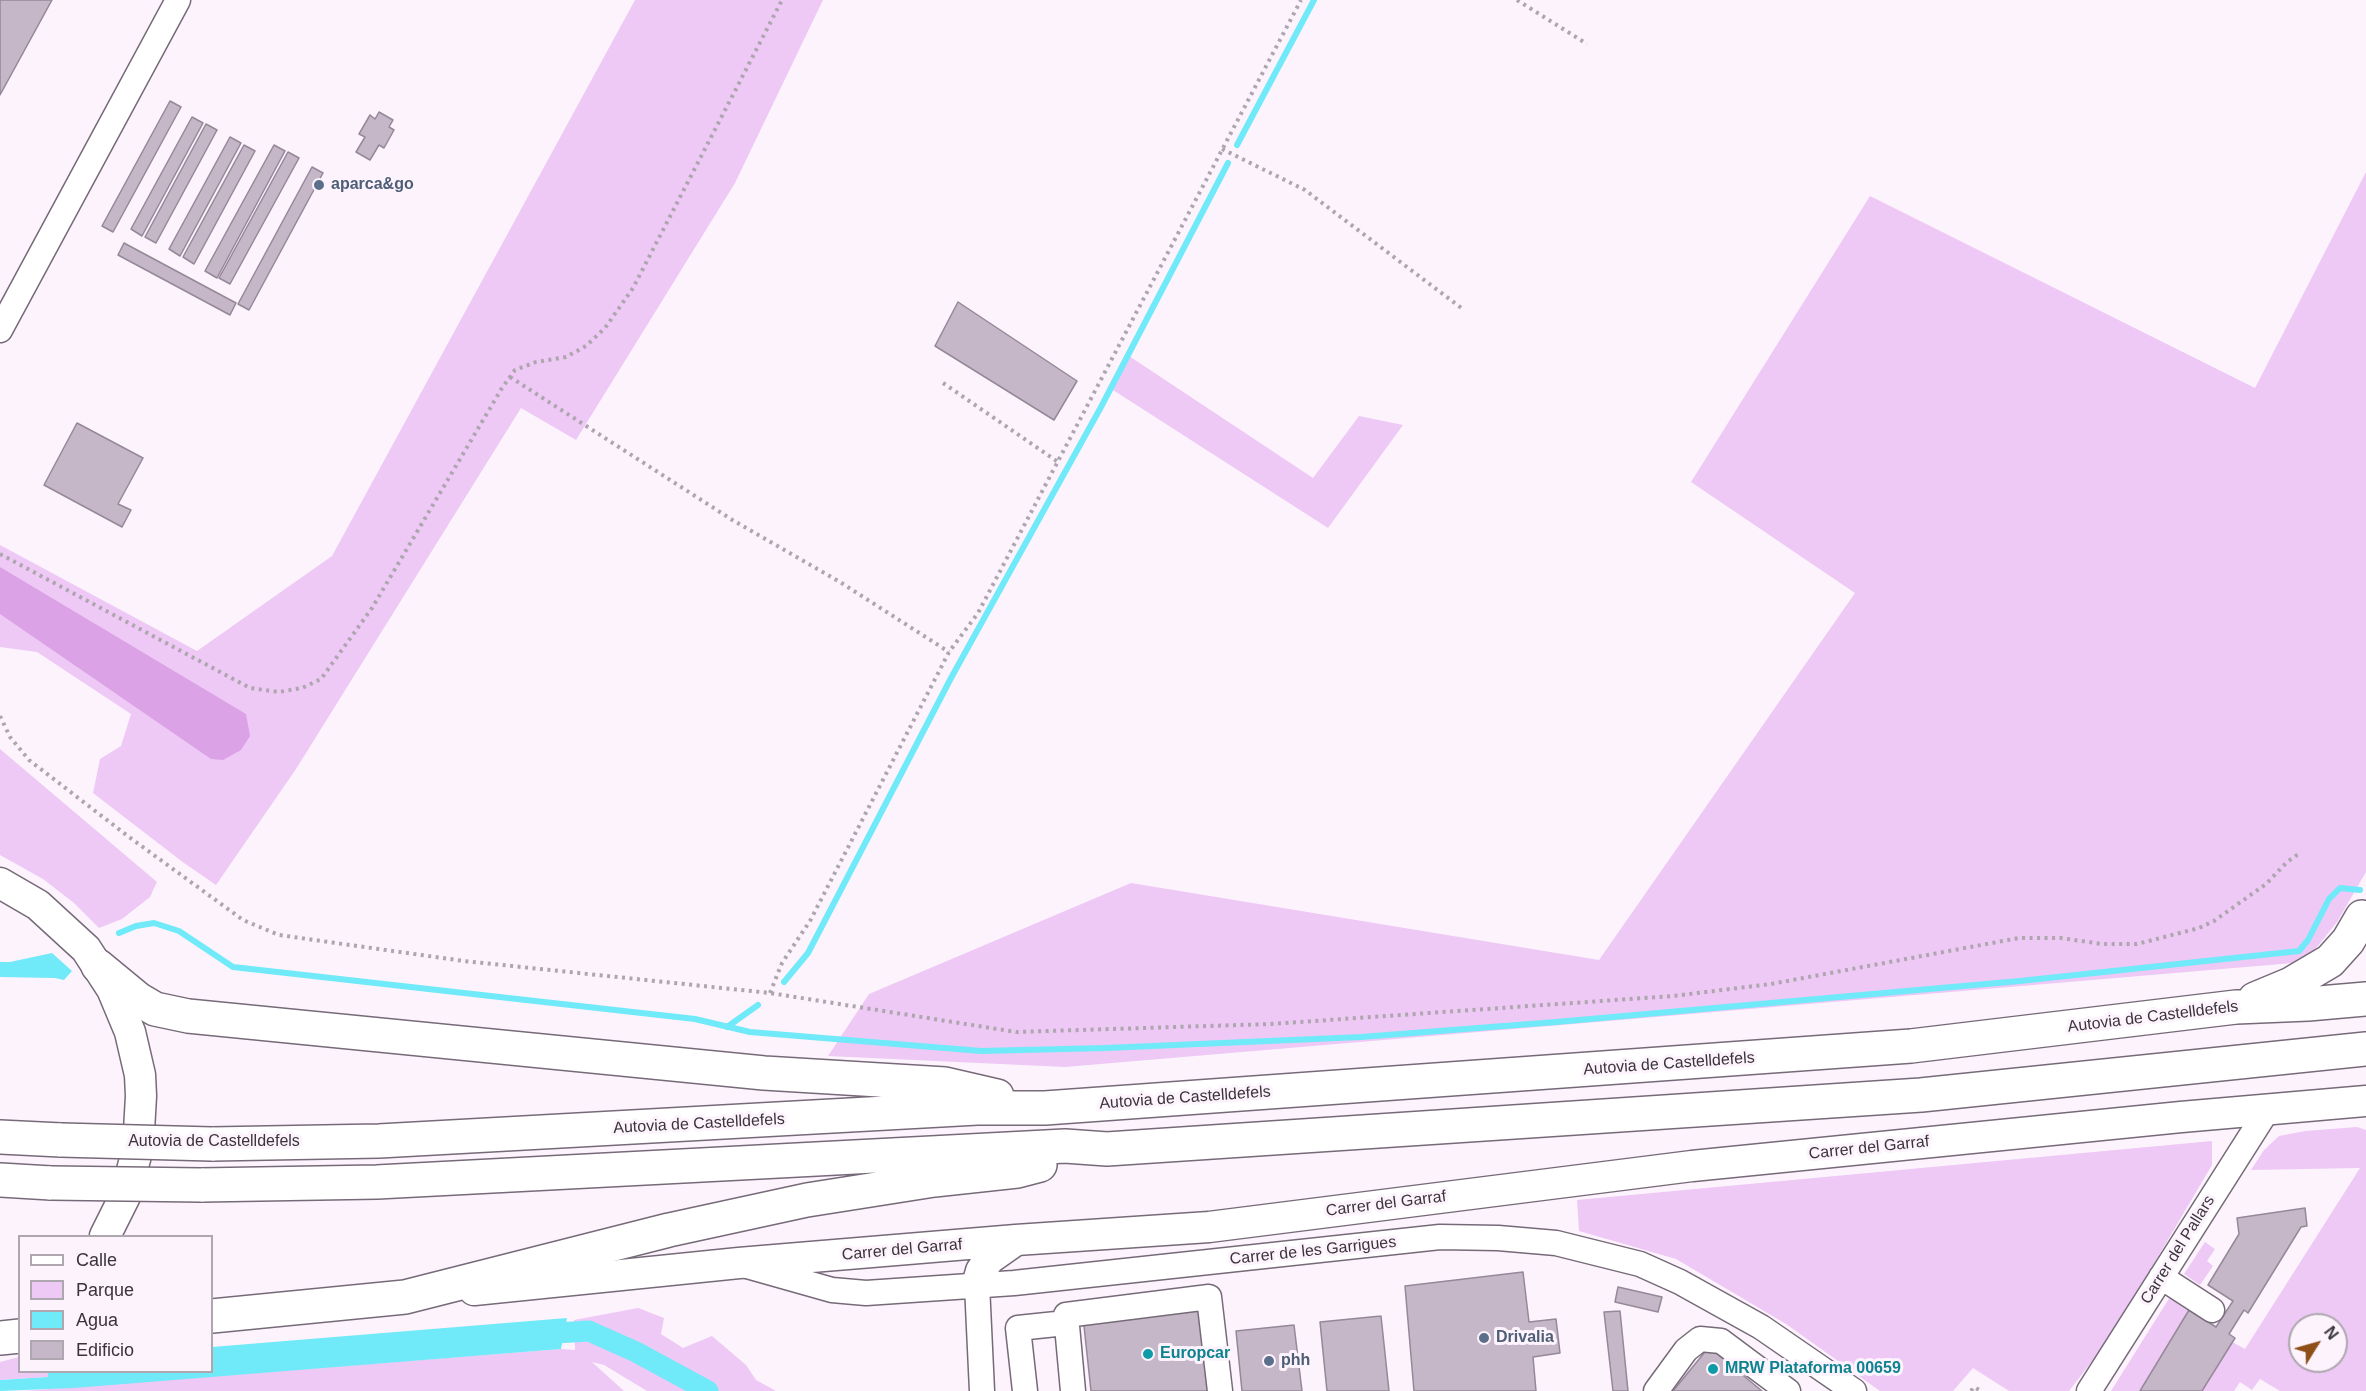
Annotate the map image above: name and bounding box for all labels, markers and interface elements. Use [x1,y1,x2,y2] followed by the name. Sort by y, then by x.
[331,175,414,195] place label: aparca&go
[312,178,326,192] marker: aparca&go
[2067,997,2239,1037] street label: Autovia de Castelldefels
[1583,1048,1755,1080] street label: Autovia de Castelldefels
[1099,1082,1271,1114] street label: Autovia de Castelldefels
[613,1110,785,1138] street label: Autovia de Castelldefels
[128,1132,300,1152] street label: Autovia de Castelldefels
[1808,1132,1930,1164] street label: Carrer del Garraf
[1325,1187,1447,1221] street label: Carrer del Garraf
[2137,1192,2219,1308] street label: Carrer del Pallars
[1229,1233,1397,1269] street label: Carrer de les Garrigues
[18,1235,213,1373] legend
[841,1235,963,1265] street label: Carrer del Garraf
[76,1250,117,1270] text: Calle
[76,1280,134,1300] text: Parque
[76,1310,118,1330] text: Agua
[2288,1313,2348,1373] north arrow
[2321,1323,2341,1343] text: N
[1496,1328,1554,1348] place label: Drivalia
[1477,1331,1491,1345] marker: Drivalia
[76,1340,134,1360] text: Edificio
[1160,1344,1230,1364] place label: Europcar
[1141,1347,1155,1361] marker: Europcar
[1281,1351,1310,1371] place label: phh
[1262,1354,1276,1368] marker: phh
[1725,1359,1901,1379] place label: MRW Plataforma 00659
[1706,1362,1720,1376] marker: MRW Plataforma 00659

